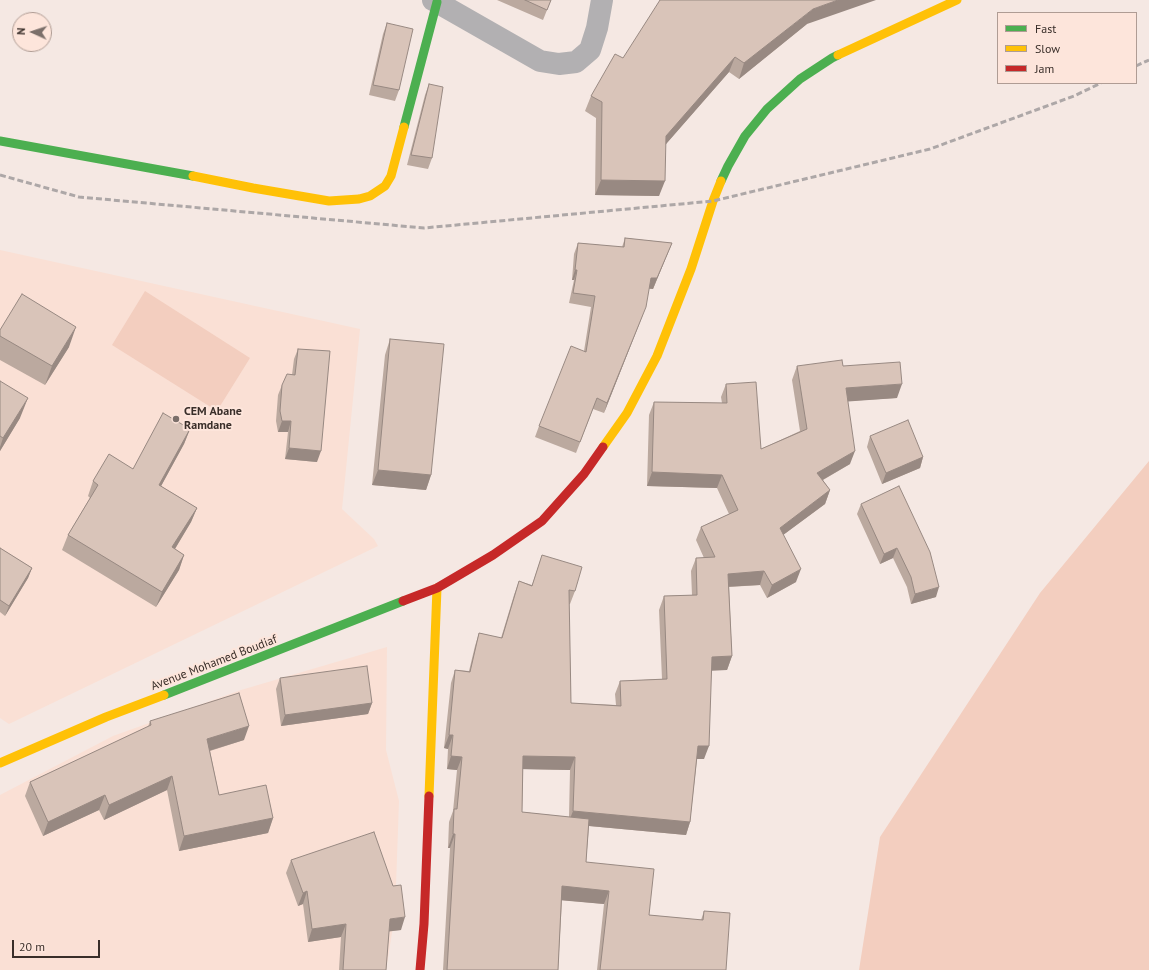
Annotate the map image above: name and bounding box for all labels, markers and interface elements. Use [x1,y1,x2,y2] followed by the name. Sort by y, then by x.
[12,12,52,52] north arrow
[997,12,1137,84] legend
[1035,21,1056,36] text: Fast
[14,27,28,35] text: N
[1035,41,1060,56] text: Slow
[1035,61,1054,76] text: Jam
[184,405,242,433] place label: CEM Abane Ramdane
[171,414,181,424] marker: CEM Abane Ramdane
[149,632,279,694] street label: Avenue Mohamed Boudiaf
[14,932,102,958] scale bar
[19,939,45,954] text: 20 m

